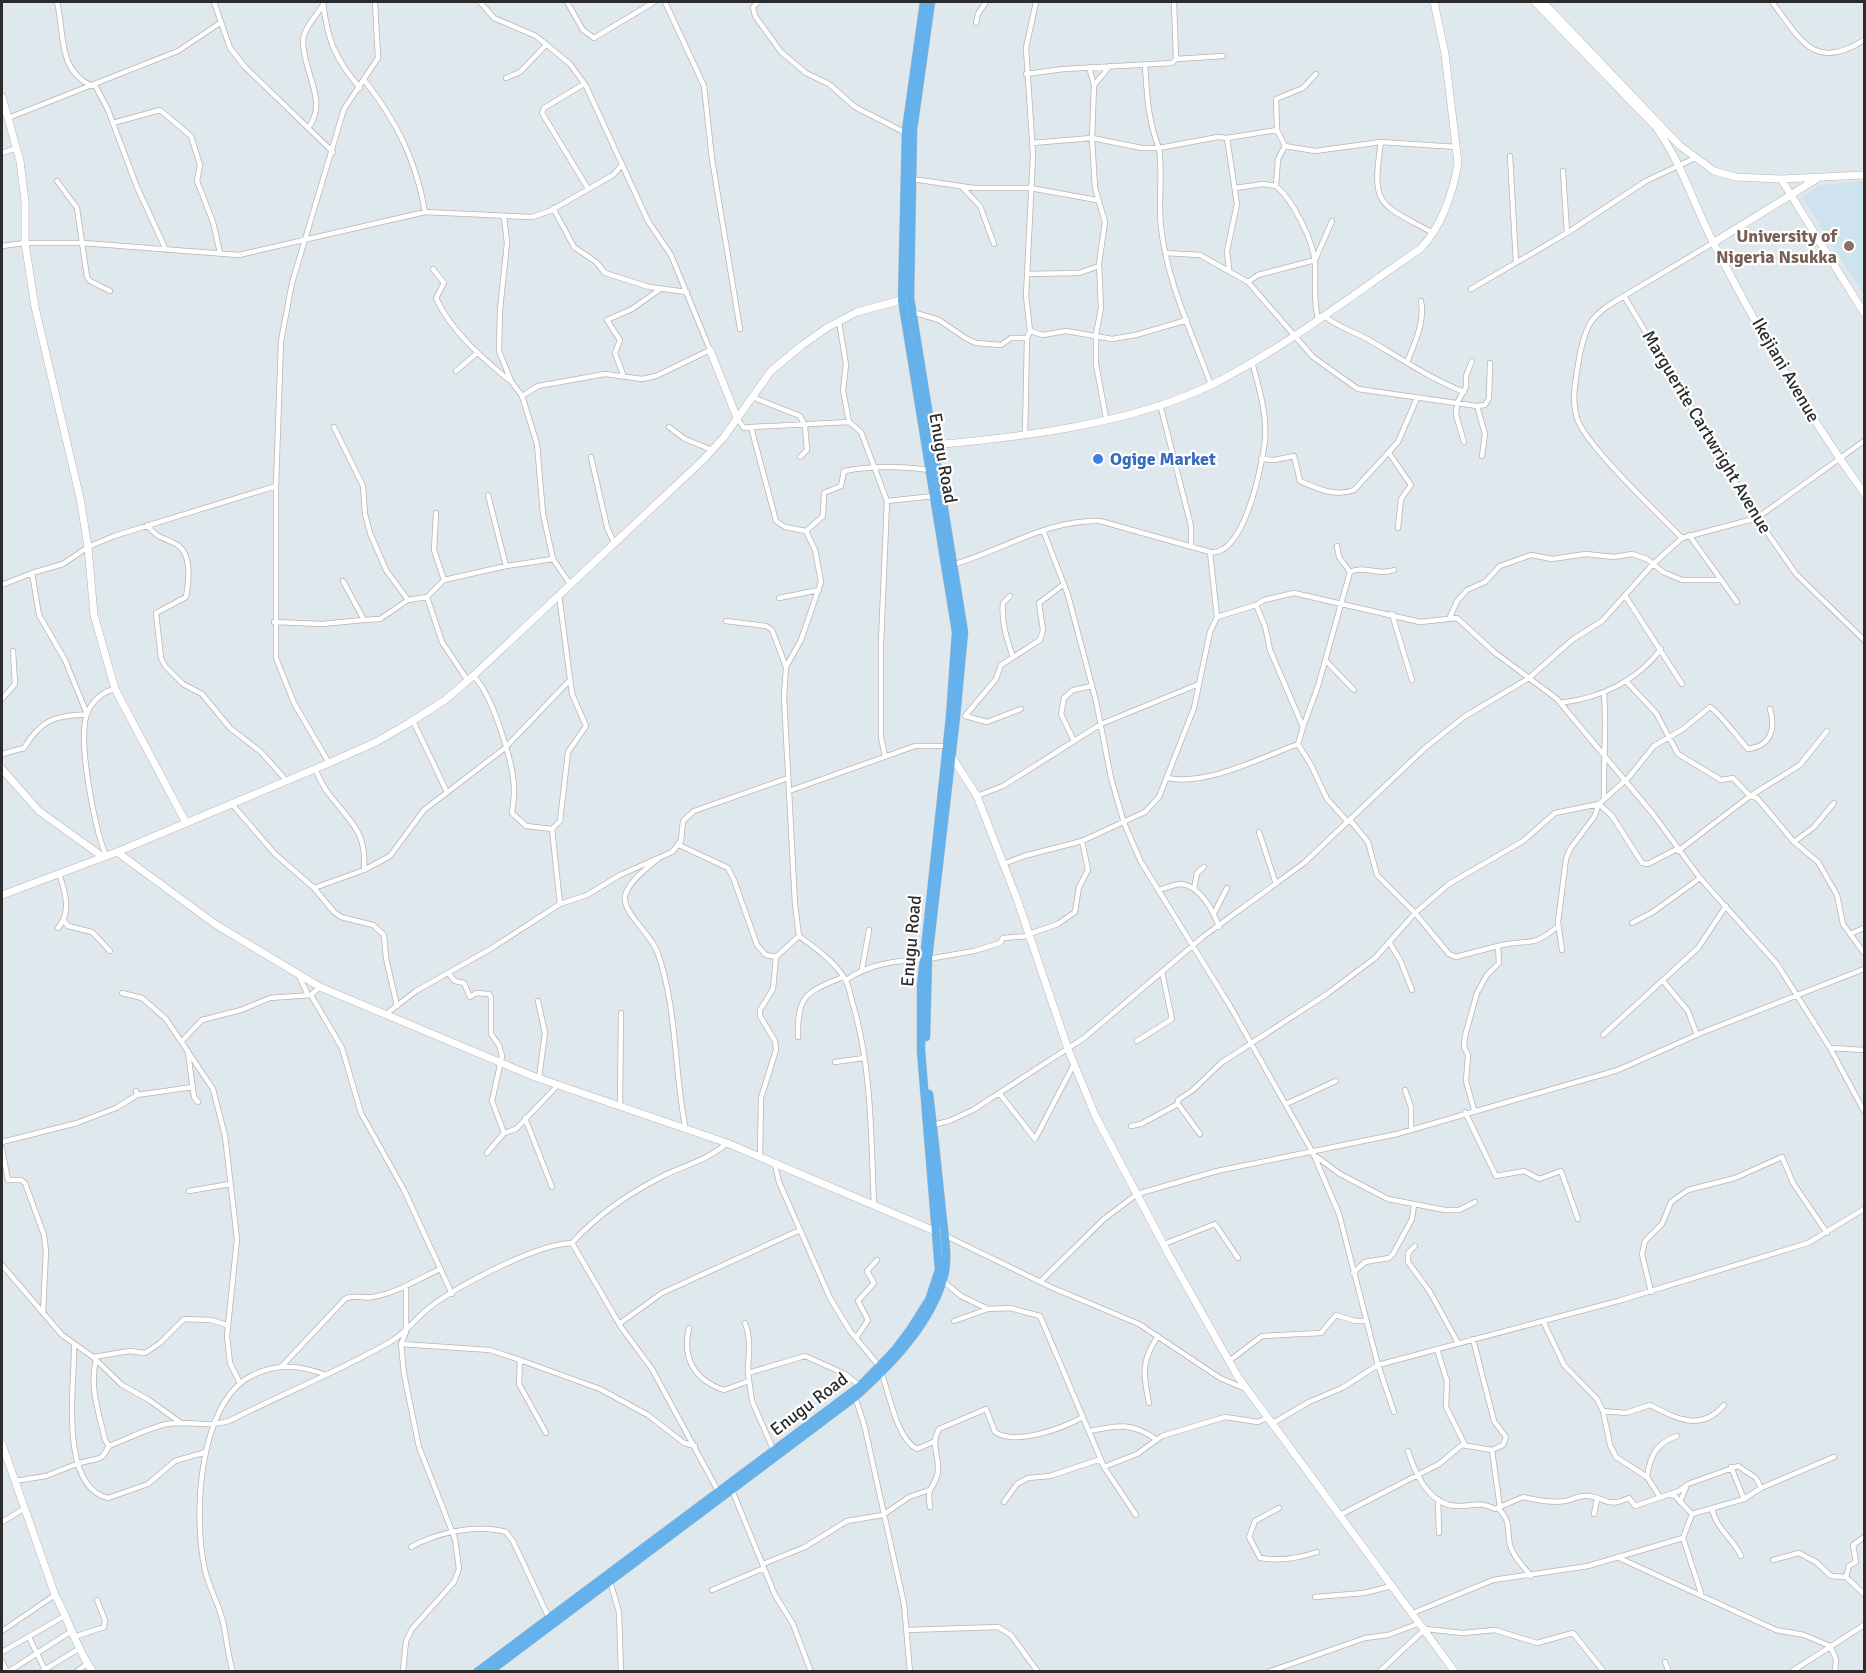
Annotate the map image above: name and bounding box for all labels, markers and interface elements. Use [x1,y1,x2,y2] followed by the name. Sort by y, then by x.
[1716,225,1838,268] place label: University of Nigeria Nsukka
[1842,239,1856,253] marker: University of Nigeria Nsukka
[1747,314,1825,426] street label: Ikejiani Avenue
[1638,326,1776,538] street label: Marguerite Cartwright Avenue
[924,411,962,505] street label: Enugu Road
[1110,448,1216,470] place label: Ogige Market
[1091,452,1105,466] marker: Ogige Market
[896,894,926,988] street label: Enugu Road
[766,1368,852,1440] street label: Enugu Road

